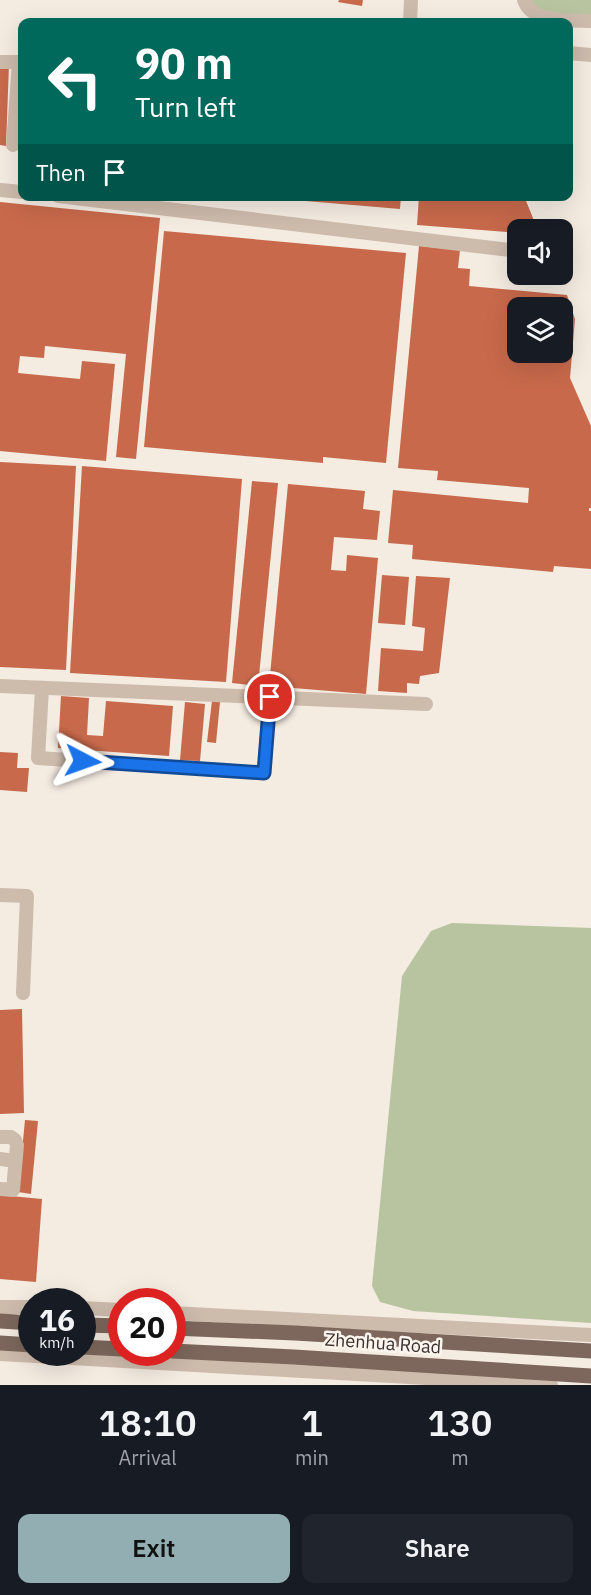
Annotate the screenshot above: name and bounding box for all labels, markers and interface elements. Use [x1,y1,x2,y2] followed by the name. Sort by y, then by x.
[135,36,233,91] text: 90 m
[36,42,114,120] icon: left
[135,89,236,124] text: Turn left
[98,156,131,189] icon: arrive
[36,158,86,187] text: Then
[507,219,573,363] map controls
[507,219,573,285] button: sound
[507,297,573,363] button: layers
[244,671,295,722] pin
[253,680,286,713] icon: arrive
[51,729,115,793] position arrow
[108,1288,186,1366] speed limit sign: 20
[39,1300,75,1339] text: 16
[324,1327,442,1359] street label: Zhenhua Road
[39,1333,75,1352] text: km/h
[99,1399,197,1446] text: 18:10
[301,1399,323,1446] text: 1
[428,1399,492,1446] text: 130
[118,1444,177,1471] text: Arrival
[295,1444,329,1471] text: min
[451,1444,469,1471] text: m
[18,1514,290,1583] button: Exit
[302,1514,573,1583] button: Share

